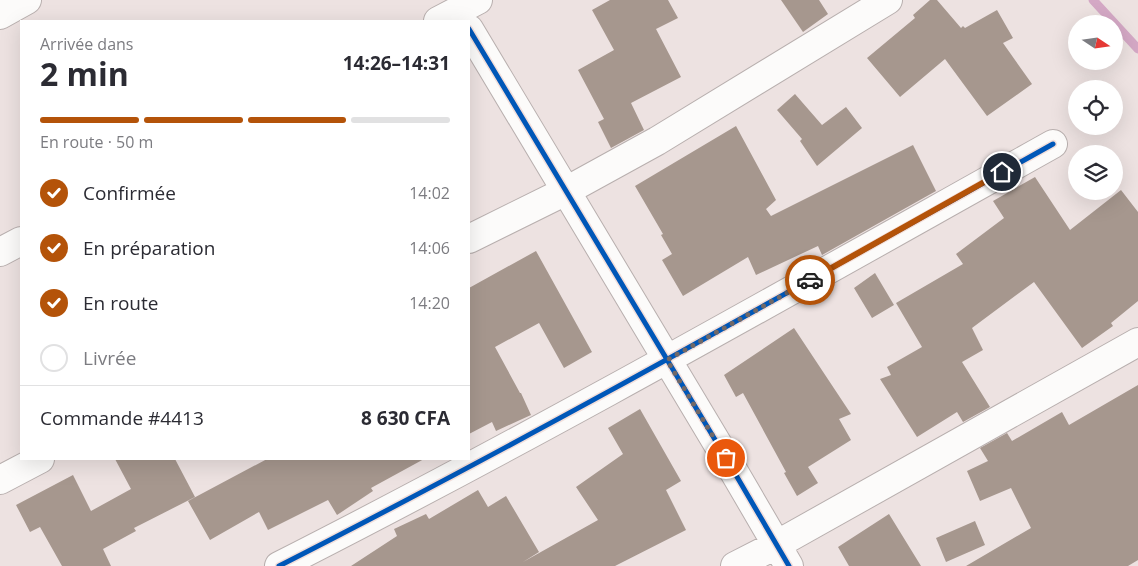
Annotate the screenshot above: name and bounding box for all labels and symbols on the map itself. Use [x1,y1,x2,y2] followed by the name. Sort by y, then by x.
[1068,15,1122,70] north arrow
[981,151,1023,193] pin
[785,255,835,305] courier
[705,437,747,479] pin

